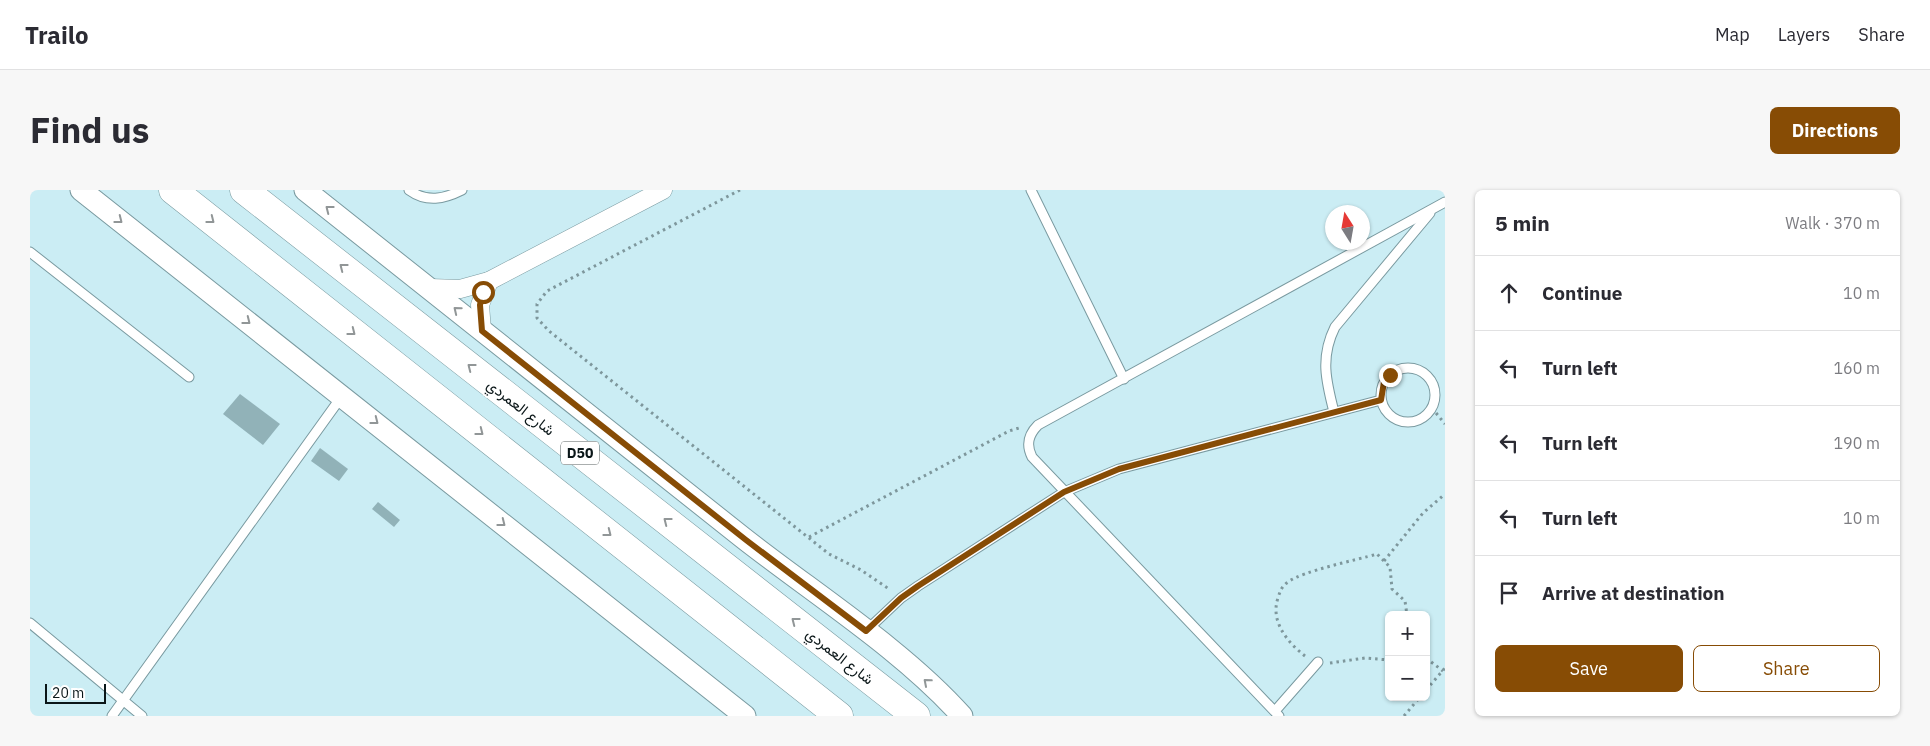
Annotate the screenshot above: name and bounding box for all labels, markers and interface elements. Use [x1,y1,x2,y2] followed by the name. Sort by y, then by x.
[25,19,89,51] text: Trailo
[1715,23,1750,46] text: Map
[1778,23,1830,46] text: Layers
[1858,23,1905,46] text: Share
[30,107,149,153] text: Find us
[1770,107,1900,154] button: Directions
[1325,205,1370,250] north arrow
[326,206,335,214] one-way arrow
[1495,209,1550,237] text: 5 min
[1785,213,1880,233] text: Walk · 370 m
[114,215,123,224] one-way arrow
[205,215,214,223] one-way arrow
[339,263,348,272] one-way arrow
[1495,279,1523,307] icon: ahead
[472,281,495,304] route start
[1542,281,1622,305] text: Continue
[1843,283,1880,303] text: 10 m
[453,306,462,315] one-way arrow
[241,315,250,323] one-way arrow
[347,326,356,335] one-way arrow
[1495,354,1523,382] icon: left
[1542,356,1618,380] text: Turn left
[1833,358,1880,378] text: 160 m
[467,364,476,373] one-way arrow
[1379,364,1402,387] route end
[481,375,559,443] street label: شارع العمردي
[369,416,378,425] one-way arrow
[474,427,483,435] one-way arrow
[1495,429,1523,457] icon: left
[1542,431,1618,455] text: Turn left
[1833,433,1880,453] text: 190 m
[561,442,599,464] road number: D50
[1495,504,1523,532] icon: left
[1542,506,1618,530] text: Turn left
[1843,508,1880,528] text: 10 m
[496,517,505,525] one-way arrow
[664,518,673,527] one-way arrow
[602,527,611,536] one-way arrow
[1495,579,1523,607] icon: arrive
[1542,581,1725,605] text: Arrive at destination
[1385,611,1430,701] map controls
[1385,611,1430,656] button: +
[792,619,801,627] one-way arrow
[800,624,878,692] street label: شارع العمردي
[1495,645,1683,692] button: Save
[1693,645,1880,692] button: Share
[1385,656,1430,701] button: −
[924,679,933,688] one-way arrow
[45,681,106,704] scale bar
[52,684,84,702] text: 20 m

